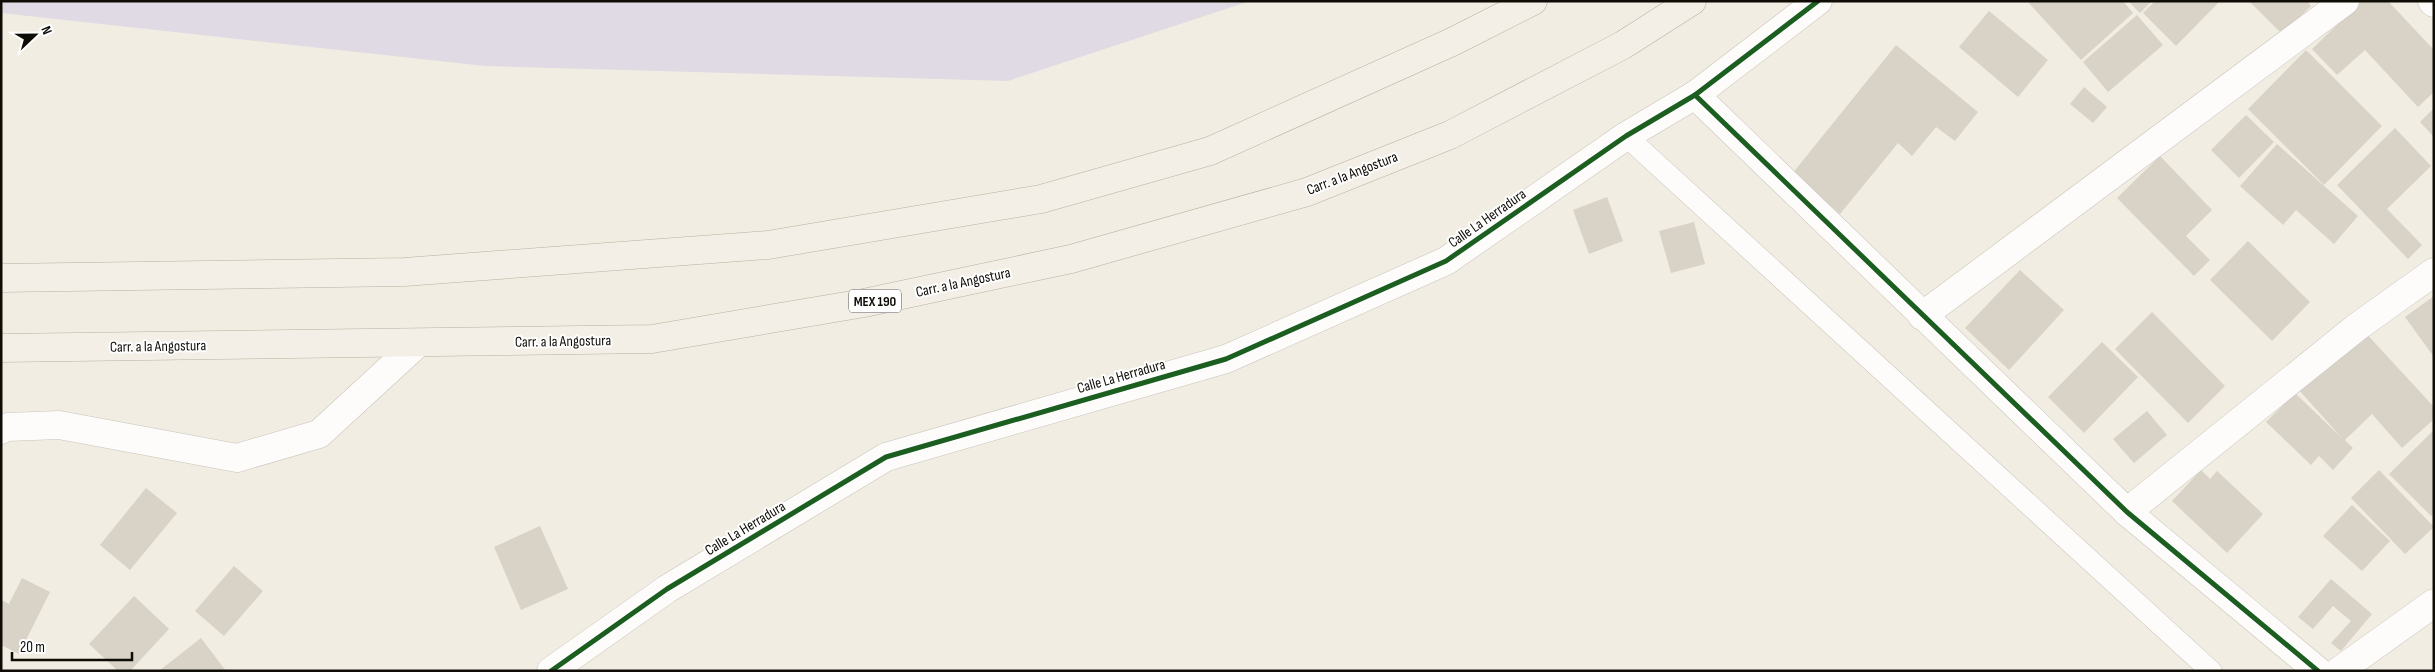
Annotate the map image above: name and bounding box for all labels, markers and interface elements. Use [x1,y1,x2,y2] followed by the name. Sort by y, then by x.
[10,10,60,60] north arrow
[37,24,56,37] text: N
[1304,147,1401,200] street label: Carr. a la Angostura
[1445,185,1530,252] street label: Calle La Herradura
[914,263,1012,302] street label: Carr. a la Angostura
[849,290,901,312] road number: MEX 190
[515,331,612,352] street label: Carr. a la Angostura
[110,336,207,357] street label: Carr. a la Angostura
[1075,355,1168,398] street label: Calle La Herradura
[702,497,789,560] street label: Calle La Herradura
[12,630,132,662] scale bar
[20,638,45,657] text: 20 m

